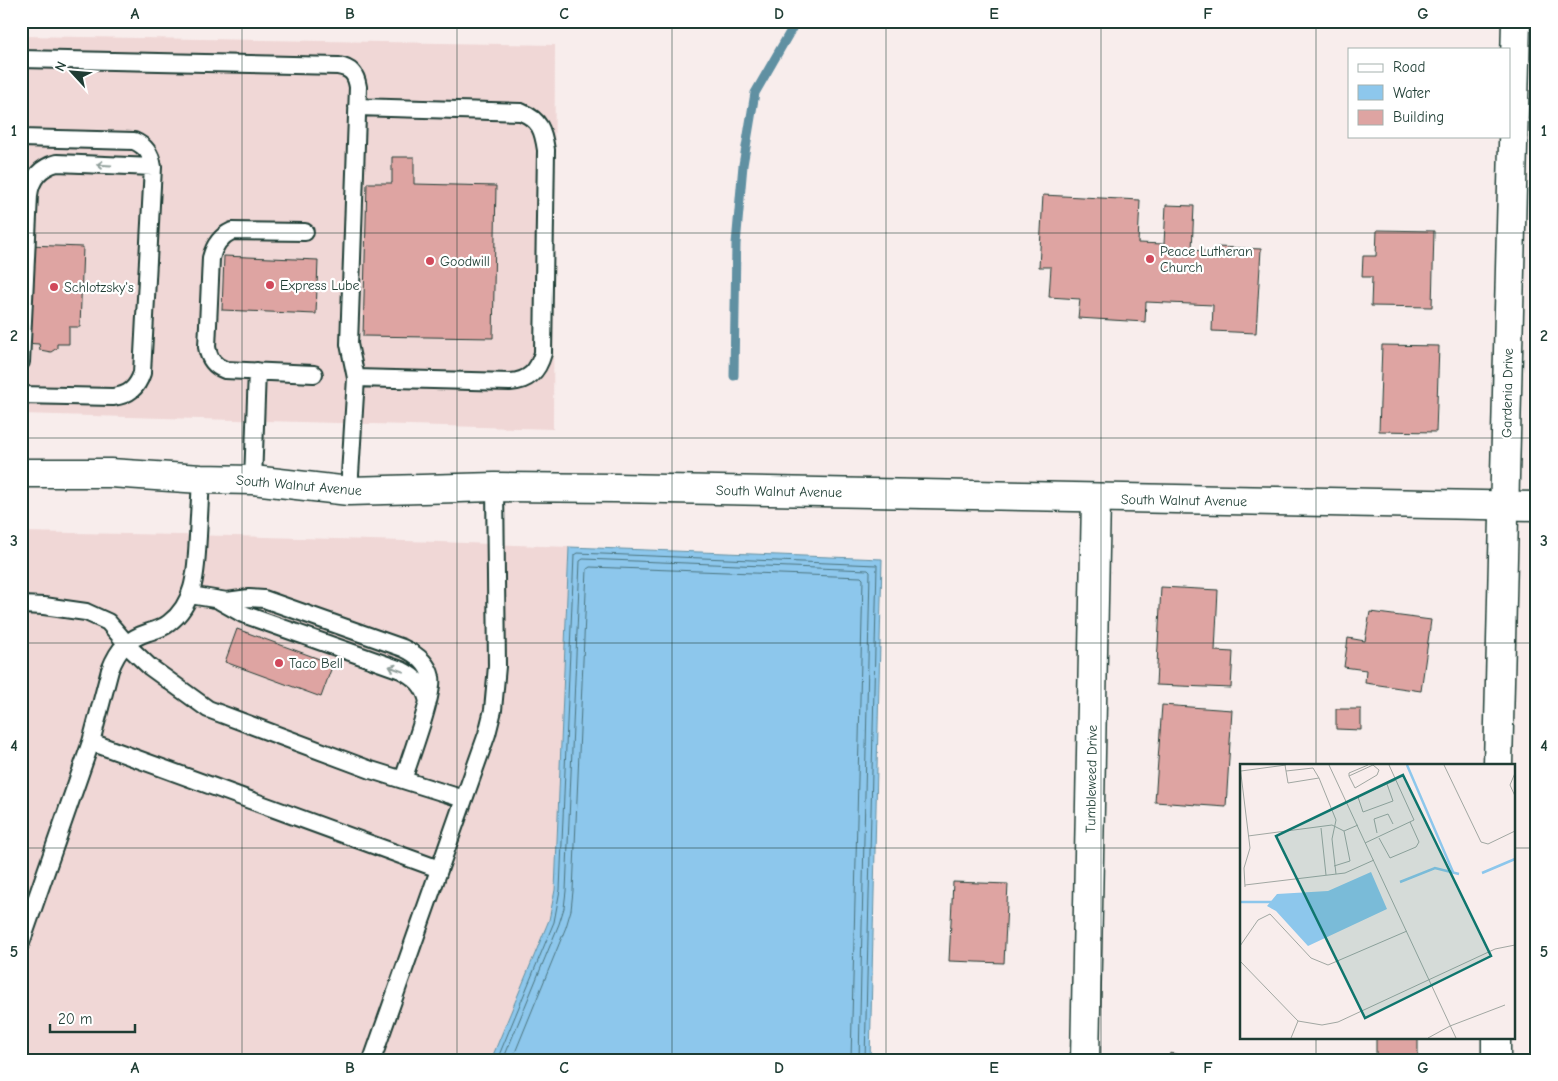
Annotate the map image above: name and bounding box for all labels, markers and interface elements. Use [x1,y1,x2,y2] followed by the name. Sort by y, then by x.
[131,5,140,23] text: A
[345,5,355,23] text: B
[559,5,569,23] text: C
[774,5,784,23] text: D
[989,5,999,23] text: E
[1203,5,1213,23] text: F
[1417,5,1429,23] text: G
[48,48,98,98] north arrow
[1348,48,1510,138] legend
[1393,58,1425,76] text: Road
[51,59,70,74] text: N
[1393,84,1430,102] text: Water
[1393,108,1444,126] text: Building
[11,122,17,140] text: 1
[1541,122,1547,140] text: 1
[96,160,112,169] one-way arrow
[1160,243,1253,276] place label: Peace Lutheran Church
[440,253,490,270] place label: Goodwill
[1144,253,1156,265] marker: Peace Lutheran Church
[424,255,436,267] marker: Goodwill
[280,277,360,294] place label: Express Lube
[64,279,134,296] place label: Schlotzsky's
[264,279,276,291] marker: Express Lube
[48,281,60,293] marker: Schlotzsky's
[10,327,18,345] text: 2
[1540,327,1548,345] text: 2
[1498,348,1517,438] street label: Gardenia Drive
[235,472,363,499] street label: South Walnut Avenue
[716,482,842,501] street label: South Walnut Avenue
[1121,491,1247,510] street label: South Walnut Avenue
[10,532,18,550] text: 3
[1540,532,1548,550] text: 3
[289,655,343,672] place label: Taco Bell
[273,657,285,669] marker: Taco Bell
[389,664,404,673] one-way arrow
[1082,725,1101,833] street label: Tumbleweed Drive
[10,737,18,755] text: 4
[1540,737,1548,755] text: 4
[1240,764,1516,1038] inset map
[10,943,18,961] text: 5
[1540,943,1548,961] text: 5
[50,1001,135,1033] scale bar
[58,1010,92,1028] text: 20 m
[131,1059,140,1077] text: A
[345,1059,355,1077] text: B
[559,1059,569,1077] text: C
[774,1059,784,1077] text: D
[989,1059,999,1077] text: E
[1203,1059,1213,1077] text: F
[1417,1059,1429,1077] text: G

